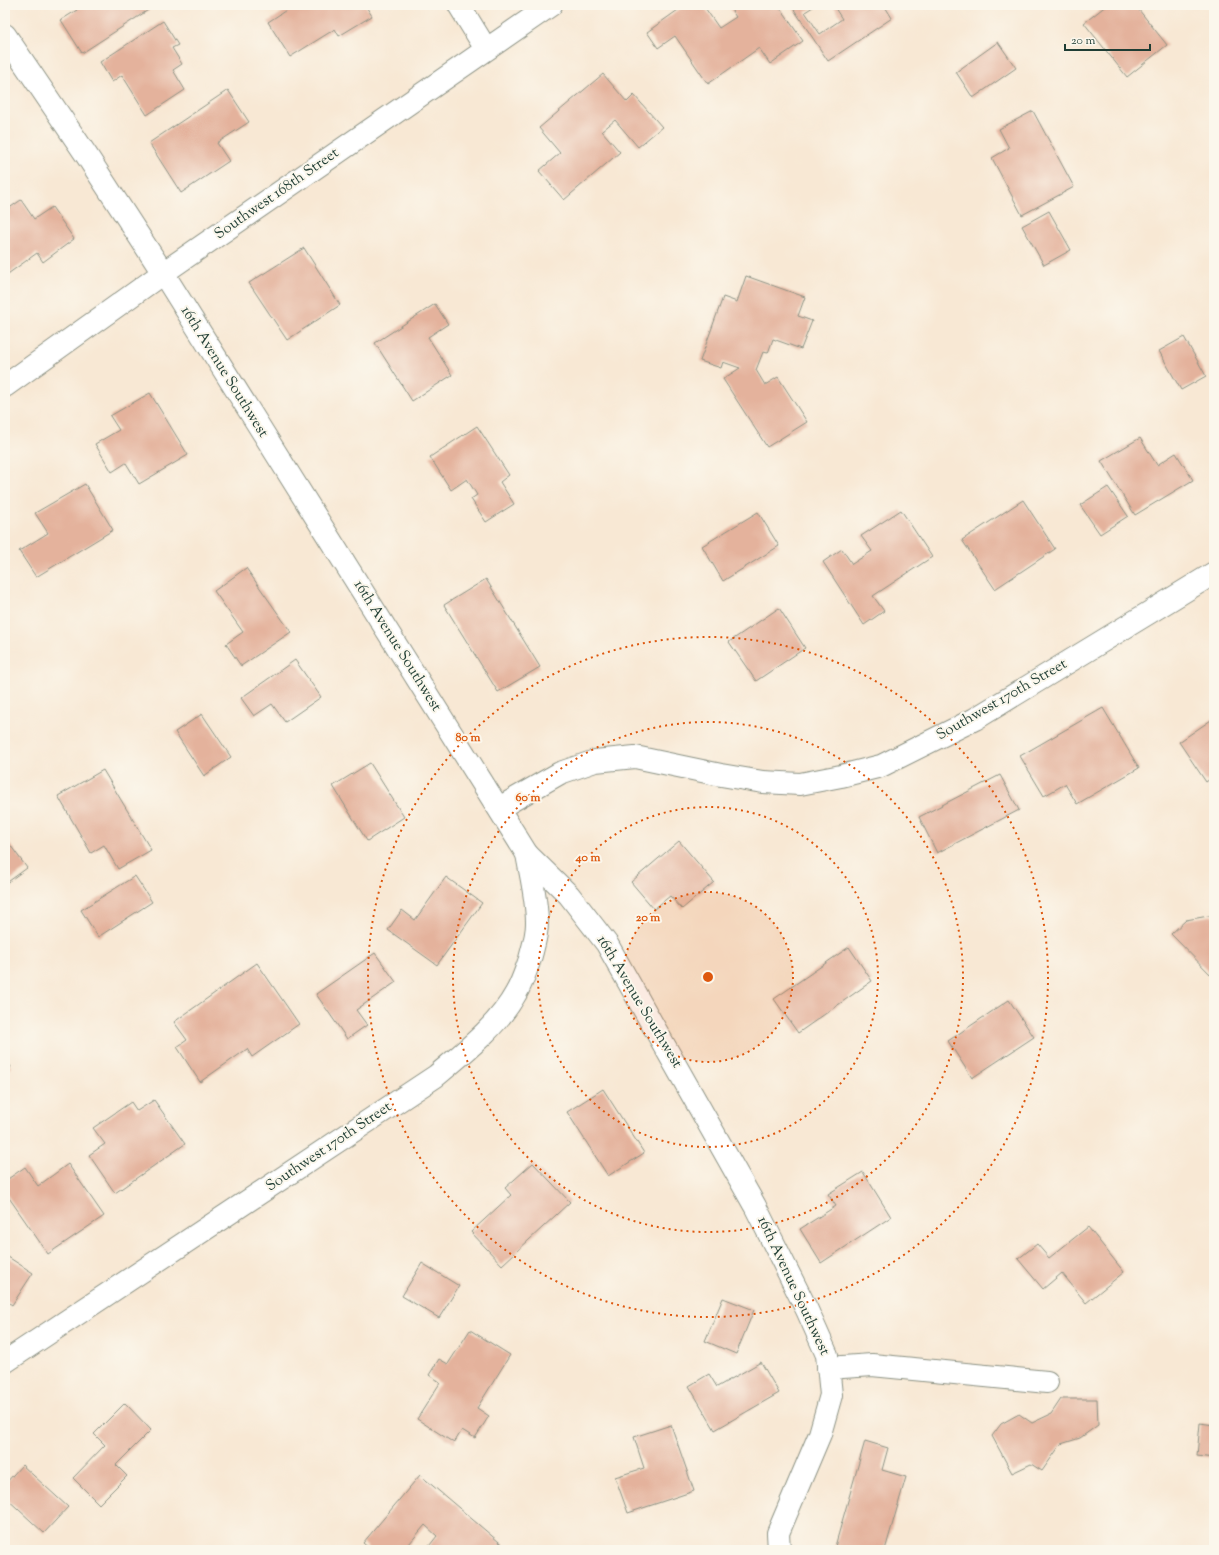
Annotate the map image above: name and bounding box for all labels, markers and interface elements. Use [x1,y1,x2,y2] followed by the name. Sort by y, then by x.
[1065,26,1150,52] scale bar
[1071,32,1096,50] text: 20 m
[211,143,343,245] street label: Southwest 168th Street
[175,302,273,442] street label: 16th Avenue Southwest
[348,576,446,716] street label: 16th Avenue Southwest
[933,654,1071,746] street label: Southwest 170th Street
[456,729,480,747] text: 80 m
[516,789,540,807] text: 60 m
[575,849,600,867] text: 40 m
[636,909,660,927] text: 20 m
[591,932,687,1072] street label: 16th Avenue Southwest
[701,970,715,984] centre of rings
[262,1097,396,1197] street label: Southwest 170th Street
[752,1213,834,1359] street label: 16th Avenue Southwest

